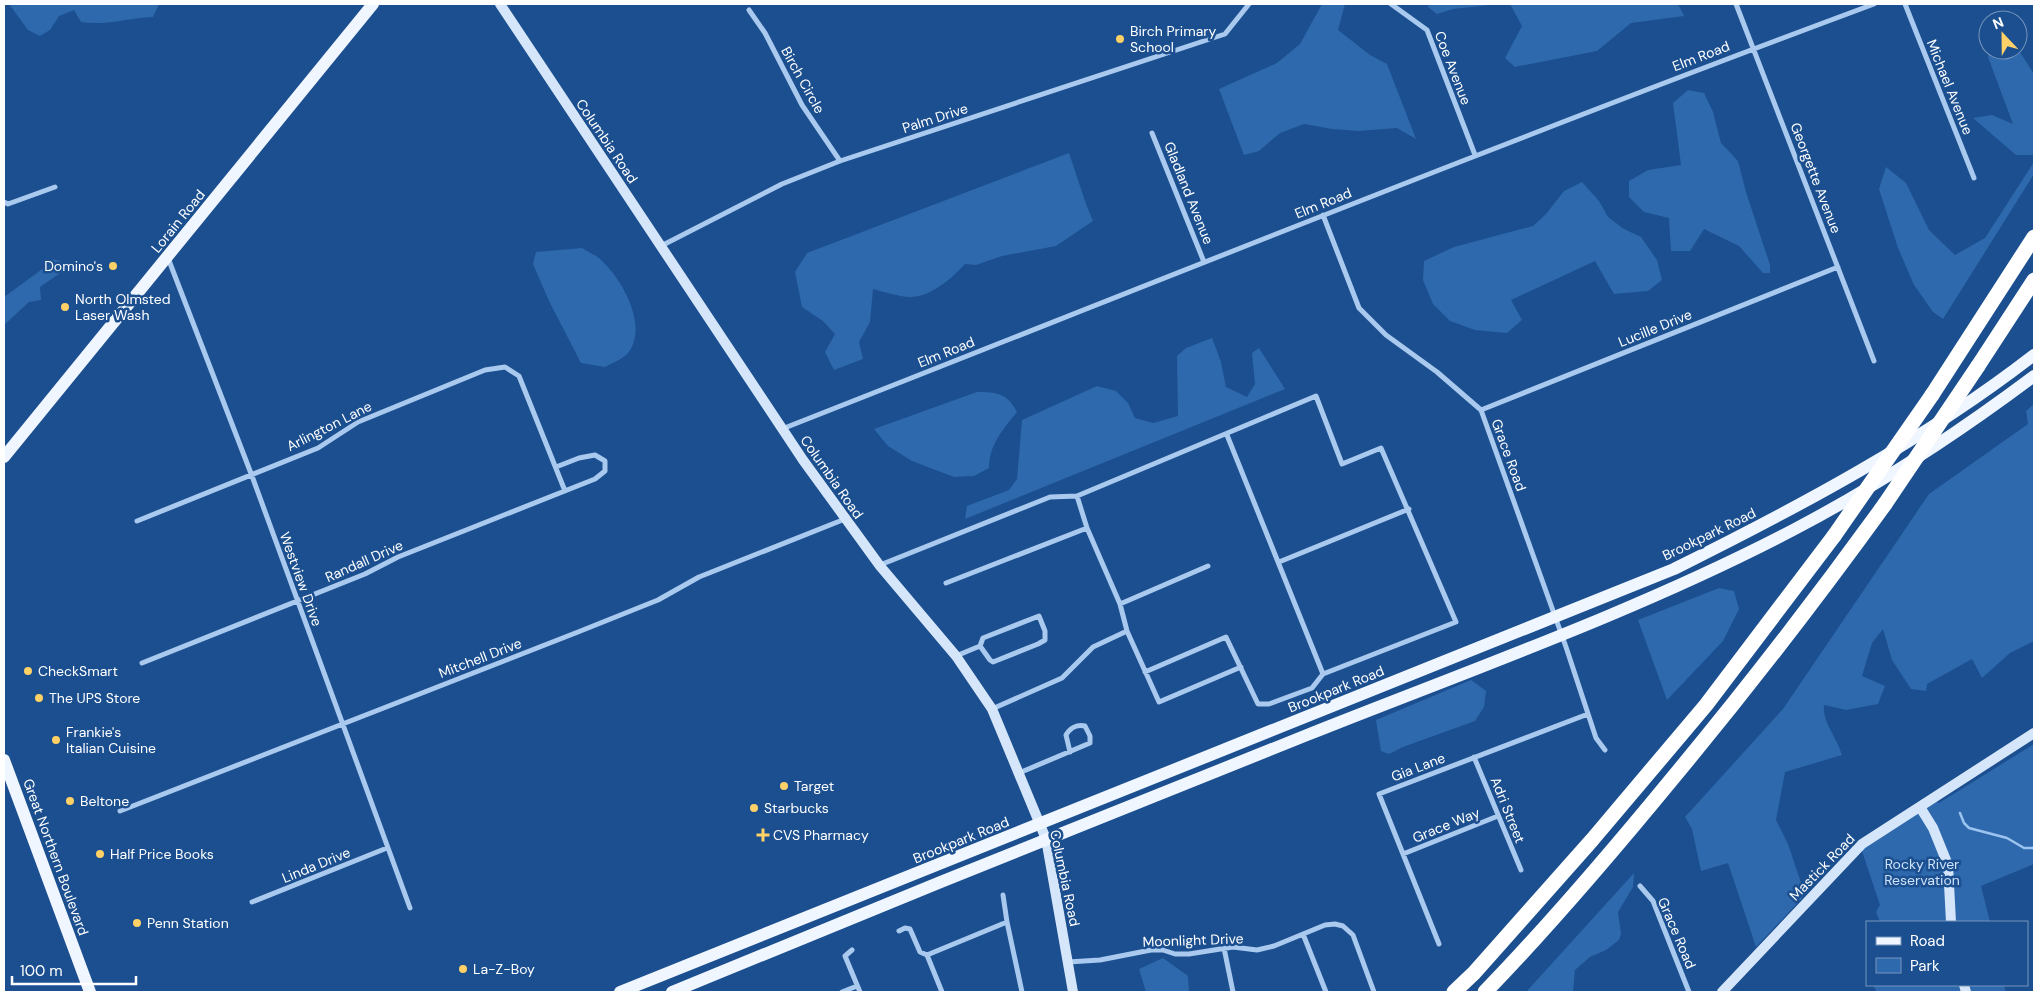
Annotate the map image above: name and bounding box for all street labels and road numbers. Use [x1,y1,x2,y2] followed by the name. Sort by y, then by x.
[1431,29,1475,107] street label: Coe Avenue
[1670,37,1732,75] street label: Elm Road
[1923,37,1977,137] street label: Michael Avenue
[777,43,829,117] street label: Birch Circle
[572,95,642,187] street label: Columbia Road
[900,99,970,137] street label: Palm Drive
[1787,120,1845,236] street label: Georgette Avenue
[1160,139,1218,247] street label: Gladland Avenue
[1292,183,1354,223] street label: Elm Road
[147,186,209,256] street label: Lorain Road
[1616,305,1694,351] street label: Lucille Drive
[915,332,977,372] street label: Elm Road
[283,397,375,455] street label: Arlington Lane
[1488,416,1530,494] street label: Grace Road
[797,432,867,522] street label: Columbia Road
[1659,504,1759,564] street label: Brookpark Road
[276,529,326,629] street label: Westview Drive
[322,536,406,586] street label: Randall Drive
[436,634,524,682] street label: Mitchell Drive
[1285,662,1387,716] street label: Brookpark Road
[1388,748,1448,785] street label: Gia Lane
[1487,774,1529,846] street label: Adri Street
[19,776,93,938] street label: Great Northern Boulevard
[1410,803,1483,847] street label: Grace Way
[910,813,1012,867] street label: Brookpark Road
[1046,828,1084,928] street label: Columbia Road
[1786,830,1858,904] street label: Mastick Road
[279,843,353,887] street label: Linda Drive
[1654,895,1700,971] street label: Grace Road
[1142,929,1244,951] street label: Moonlight Drive

